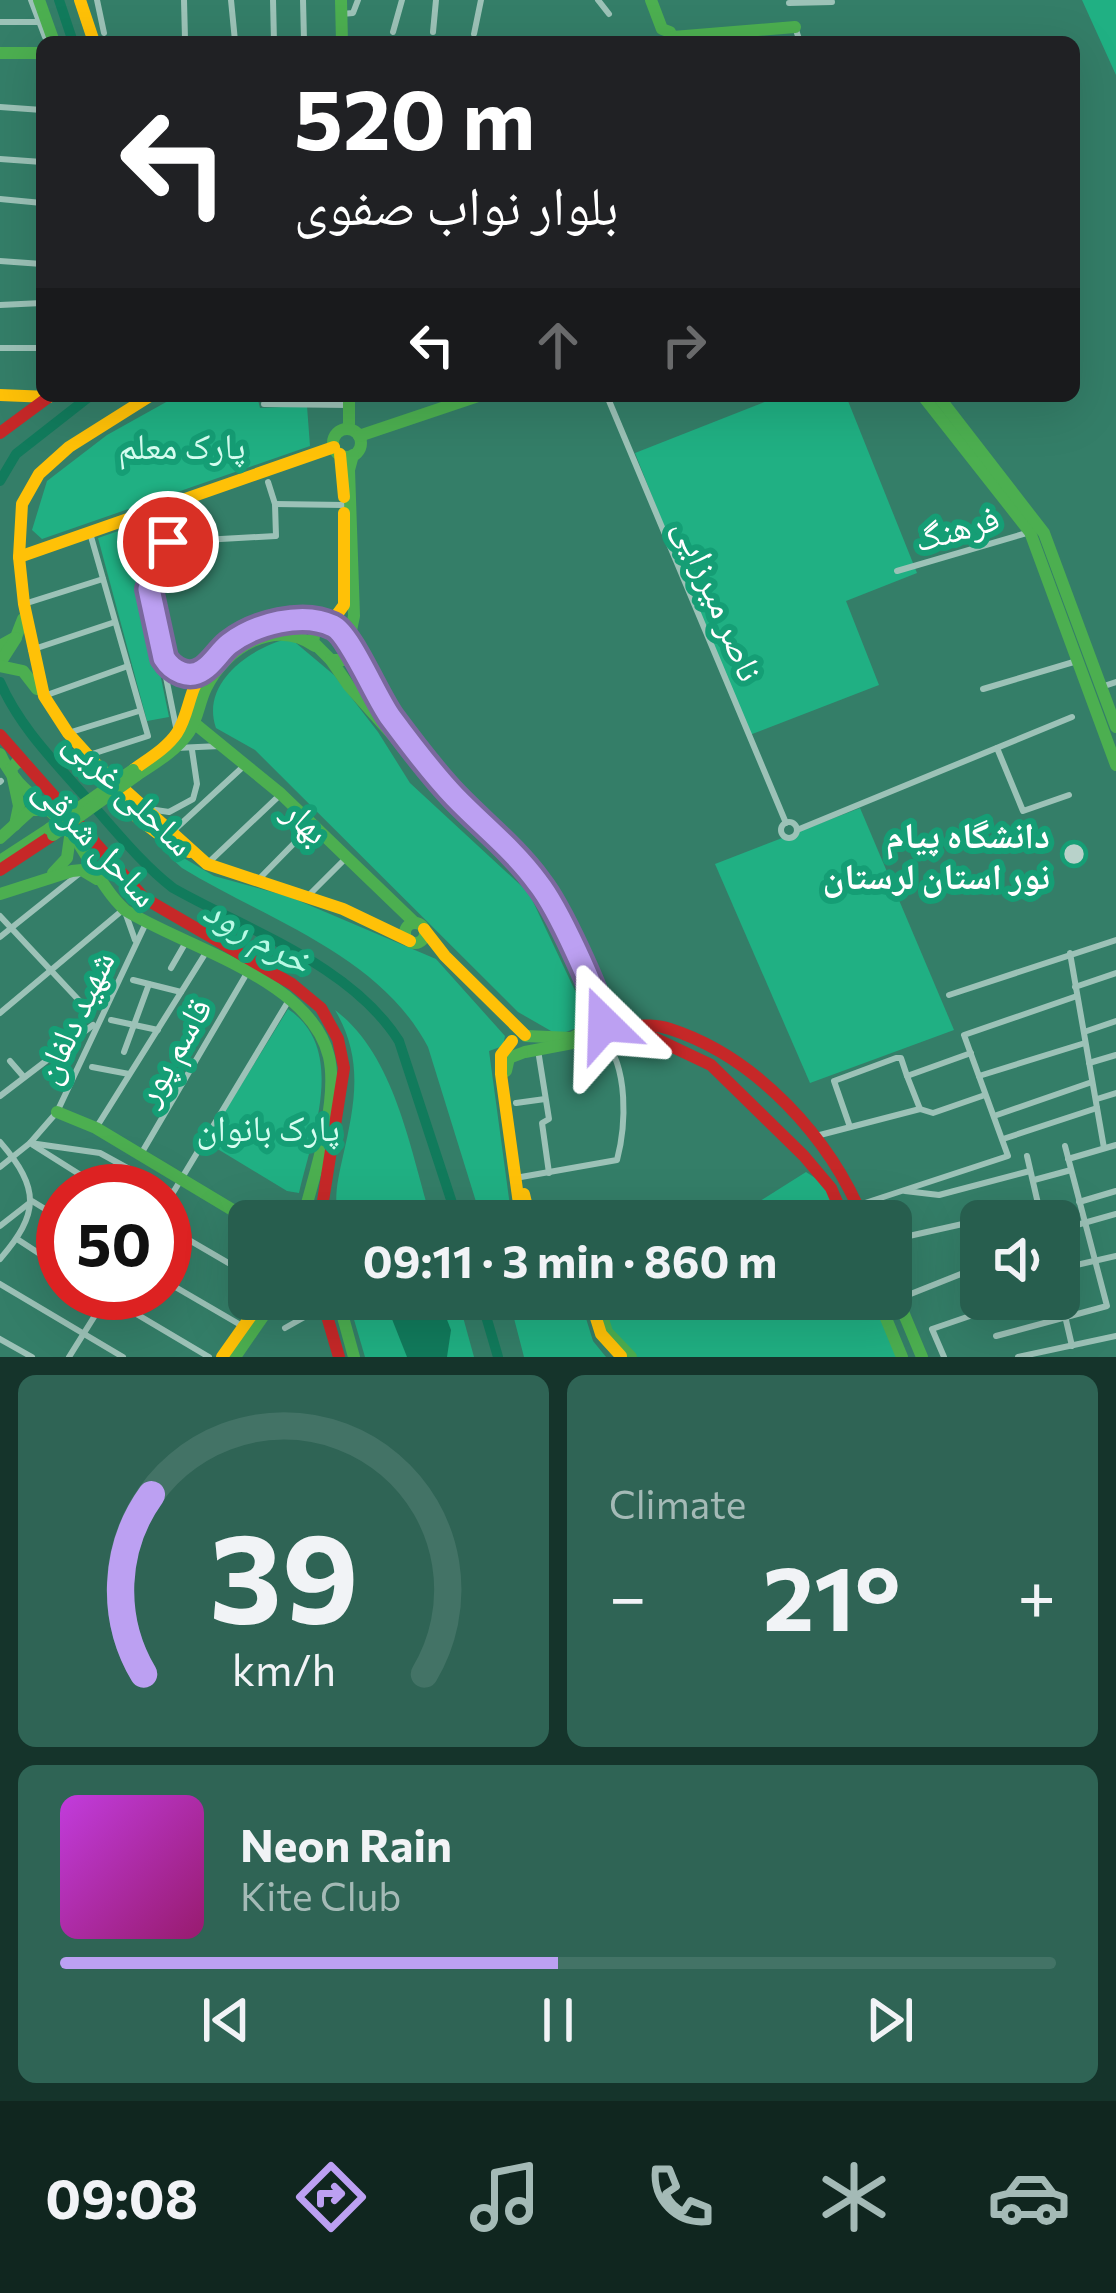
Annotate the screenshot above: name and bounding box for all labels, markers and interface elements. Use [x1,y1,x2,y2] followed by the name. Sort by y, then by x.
[294,65,535,167] text: 520 m
[96,84,252,240] icon: left
[294,170,618,236] text: بلوار نواب صفوی
[399,312,465,378] icon: left
[525,312,591,378] icon: ahead
[651,312,717,378] icon: right
[118,422,246,470] park label: پارک معلم
[117,491,219,593] pin
[908,493,1004,559] street label: فرهنگ
[135,509,201,575] icon: arrive
[665,511,775,688] street label: ناصر میرزایی
[56,718,205,865] street label: ساحلی غربی
[25,766,169,916] street label: ساحل شرقی
[274,787,340,853] street label: بهار
[822,811,1050,898] place label: دانشگاه پیام نور استان لرستان
[1061,841,1087,867] marker: دانشگاه پیام نور استان لرستان
[195,883,322,987] water label: خرم رود
[22,943,124,1090] street label: شهید دلفان
[541,961,667,1087] position arrow
[122,988,223,1114] street label: قاسم پور
[196,1104,340,1150] park label: پارک بانوان
[36,1164,192,1320] speed limit sign: 50
[960,1200,1080,1320] map controls
[960,1200,1080,1320] button: sound
[363,1232,777,1287] text: 09:11 · 3 min · 860 m
[609,1479,746,1527] text: Climate
[209,1496,358,1649] text: 39
[763,1539,901,1650] text: 21°
[609,1554,647,1635] text: −
[1017,1554,1056,1635] text: +
[231,1642,336,1695] text: km/h
[240,1816,452,1871] text: Neon Rain
[240,1871,401,1919] text: Kite Club
[193,1987,259,2053] icon: previous
[525,1987,591,2053] icon: pause
[857,1987,923,2053] icon: next
[289,2155,373,2239] icon: directions
[463,2155,547,2239] icon: music
[638,2155,722,2239] icon: phone
[812,2155,896,2239] icon: climate
[987,2155,1071,2239] icon: car
[45,2164,198,2230] text: 09:08

